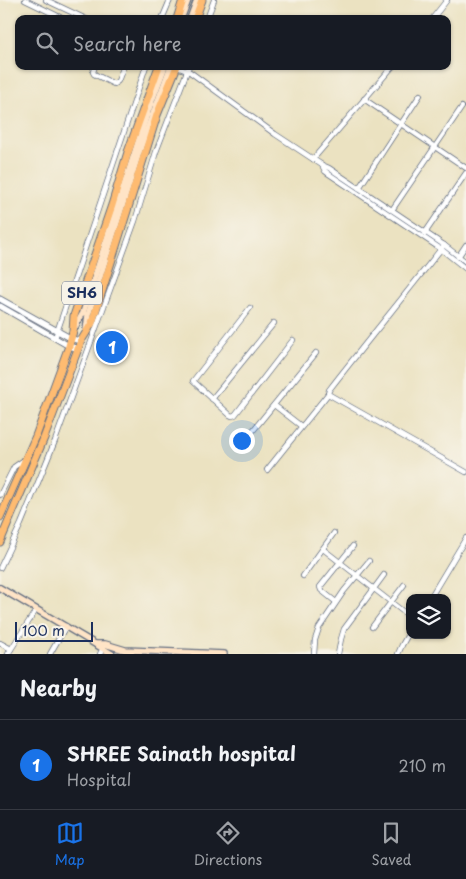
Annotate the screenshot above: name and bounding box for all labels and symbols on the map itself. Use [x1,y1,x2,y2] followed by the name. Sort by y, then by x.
[62,282,102,304] road number: SH6
[96,328,128,366] pin: 1
[229,428,255,454] your location
[15,619,92,642] scale bar

